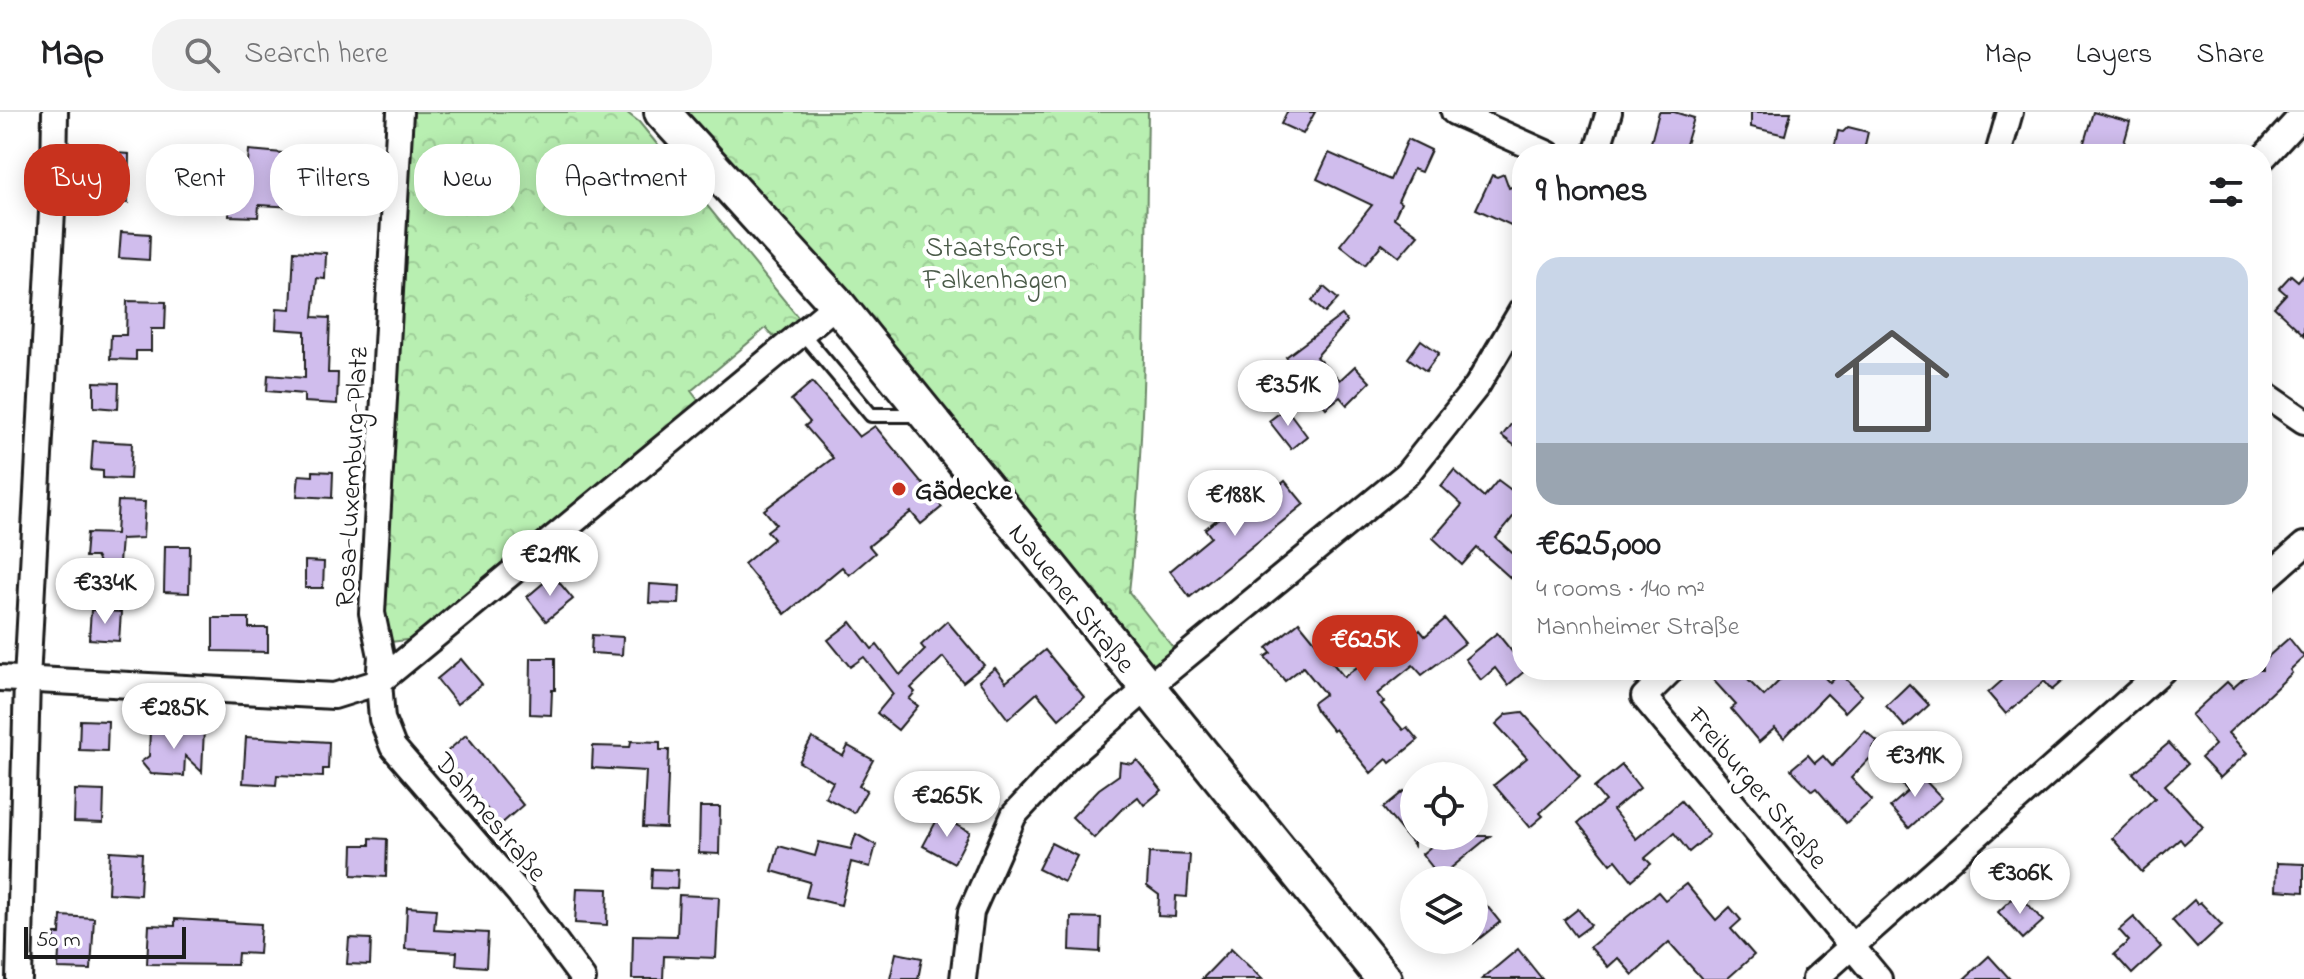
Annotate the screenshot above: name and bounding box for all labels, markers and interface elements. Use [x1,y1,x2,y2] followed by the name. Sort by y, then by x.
[152,19,712,91] search box
[40,27,104,83] text: Map
[180,33,224,77] icon: search
[244,33,388,77] text: Search here
[1984,35,2032,76] text: Map
[2076,35,2152,76] text: Layers
[2196,35,2264,76] text: Share
[24,144,130,216] chip: Buy
[146,144,254,216] chip: Rent
[270,144,398,216] chip: Filters
[414,144,520,216] chip: New
[536,144,715,216] chip: Apartment
[1536,167,1648,217] text: 9 homes
[2204,170,2248,214] icon: filters
[922,229,1067,302] park label: Staatsforst Falkenhagen
[1820,309,1964,453] icon: home
[326,346,381,609] street label: Rosa-Luxemburg-Platz
[1232,360,1344,428] pin: €351K
[1256,367,1320,405] text: €351K
[1179,470,1291,538] pin: €188K
[915,472,1014,513] place label: Gädecke
[1206,477,1264,515] text: €188K
[890,480,908,498] marker: Gädecke
[997,515,1144,684] street label: Nauener Straße
[1536,521,1661,571] text: €625,000
[494,530,606,598] pin: €219K
[520,537,580,575] text: €219K
[49,558,161,626] pin: €334K
[74,565,136,603] text: €334K
[1536,571,1705,609] text: 4 rooms · 140 m²
[1536,609,1739,647] text: Mannheimer Straße
[1309,615,1421,683] pin: €625K
[1330,622,1400,660] text: €625K
[118,683,230,751] pin: €285K
[140,690,208,728] text: €285K
[1675,698,1837,880] street label: Freiburger Straße
[1859,731,1971,799] pin: €319K
[1886,738,1944,776] text: €319K
[422,744,556,892] street label: Dahmestraße
[1400,762,1488,954] map controls
[1400,762,1488,850] button: locate
[891,771,1003,839] pin: €265K
[912,778,982,816] text: €265K
[1964,848,2076,916] pin: €306K
[1988,855,2052,893] text: €306K
[1400,866,1488,954] button: layers
[24,923,186,959] scale bar
[36,925,81,957] text: 50 m

